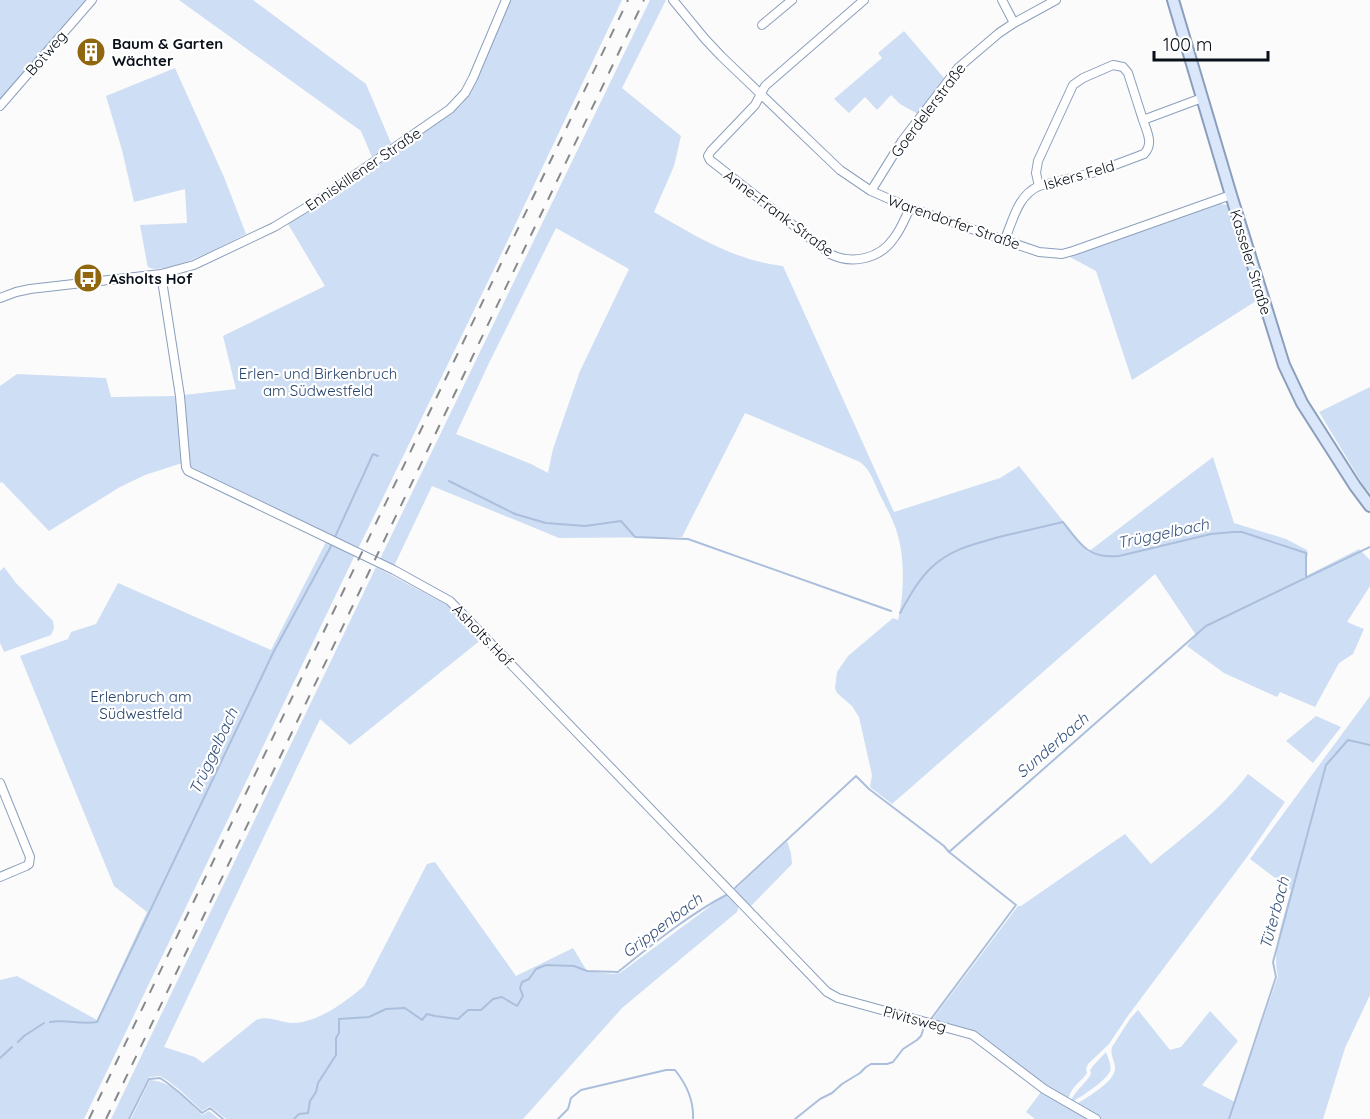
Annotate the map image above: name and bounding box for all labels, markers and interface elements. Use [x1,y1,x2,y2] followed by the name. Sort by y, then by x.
[1154,24,1268,62] scale bar
[21,27,71,79] street label: Botweg
[1163,33,1212,56] text: 100 m
[112,34,223,70] place label: Baum & Garten Wächter
[75,36,107,68] building icon: Baum & Garten Wächter
[886,59,970,161] street label: Goerdelerstraße
[302,123,424,215] street label: Enniskillener Straße
[1041,156,1117,194] street label: Iskers Feld
[720,165,838,261] street label: Anne-Frank-Straße
[885,190,1023,254] street label: Warendorfer Straße
[1226,207,1276,317] street label: Kasseler Straße
[72,262,104,294] bus stop icon: Asholts Hof
[109,269,193,288] place label: Asholts Hof
[239,364,397,400] park label: Erlen- und Birkenbruch am Südwestfeld
[1115,513,1211,552] water label: Trüggelbach
[449,600,518,671] street label: Asholts Hof
[90,687,192,723] park label: Erlenbruch am Südwestfeld
[184,704,242,797] water label: Trüggelbach
[1012,708,1093,782] water label: Sunderbach
[1255,874,1293,951] water label: Tüterbach
[618,888,707,962] water label: Grippenbach
[881,1001,949,1037] street label: Pivitsweg

